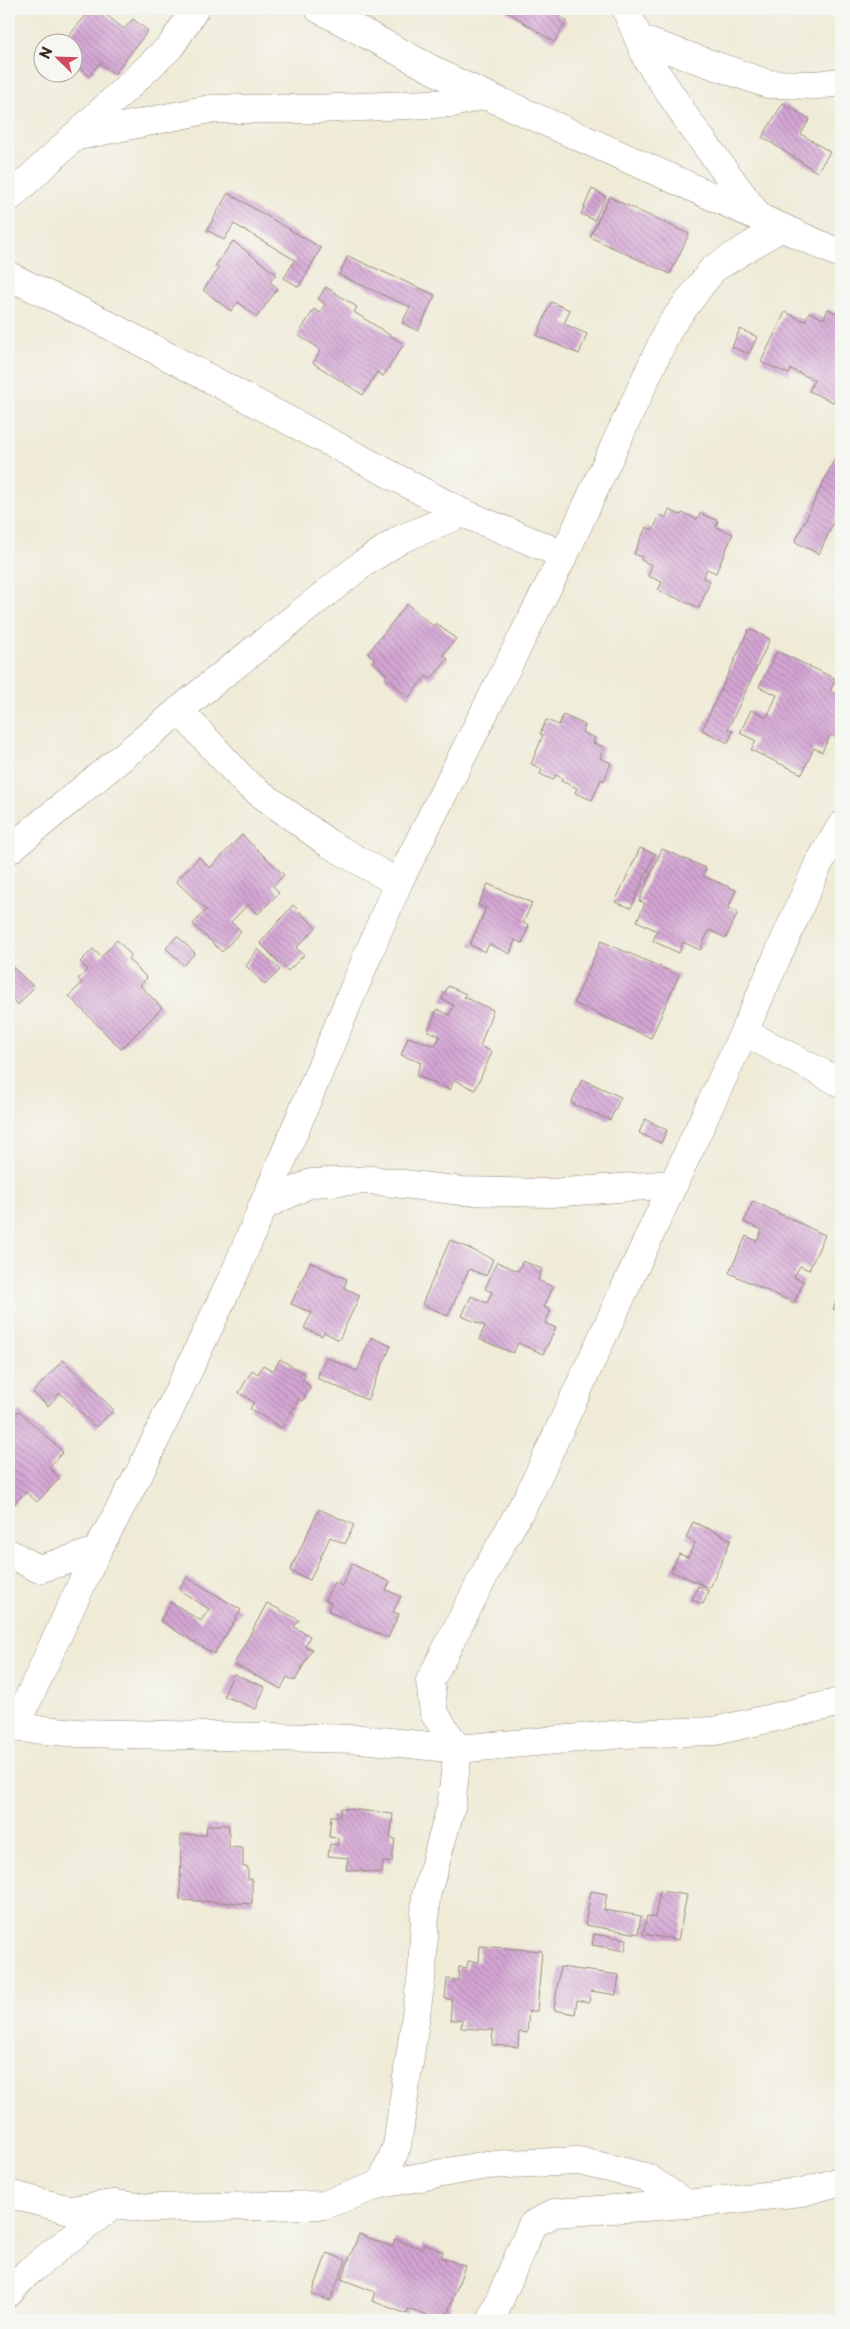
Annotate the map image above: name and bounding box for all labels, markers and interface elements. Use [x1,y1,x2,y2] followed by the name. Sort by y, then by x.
[32,32,82,82] north arrow
[34,44,57,62] text: N

